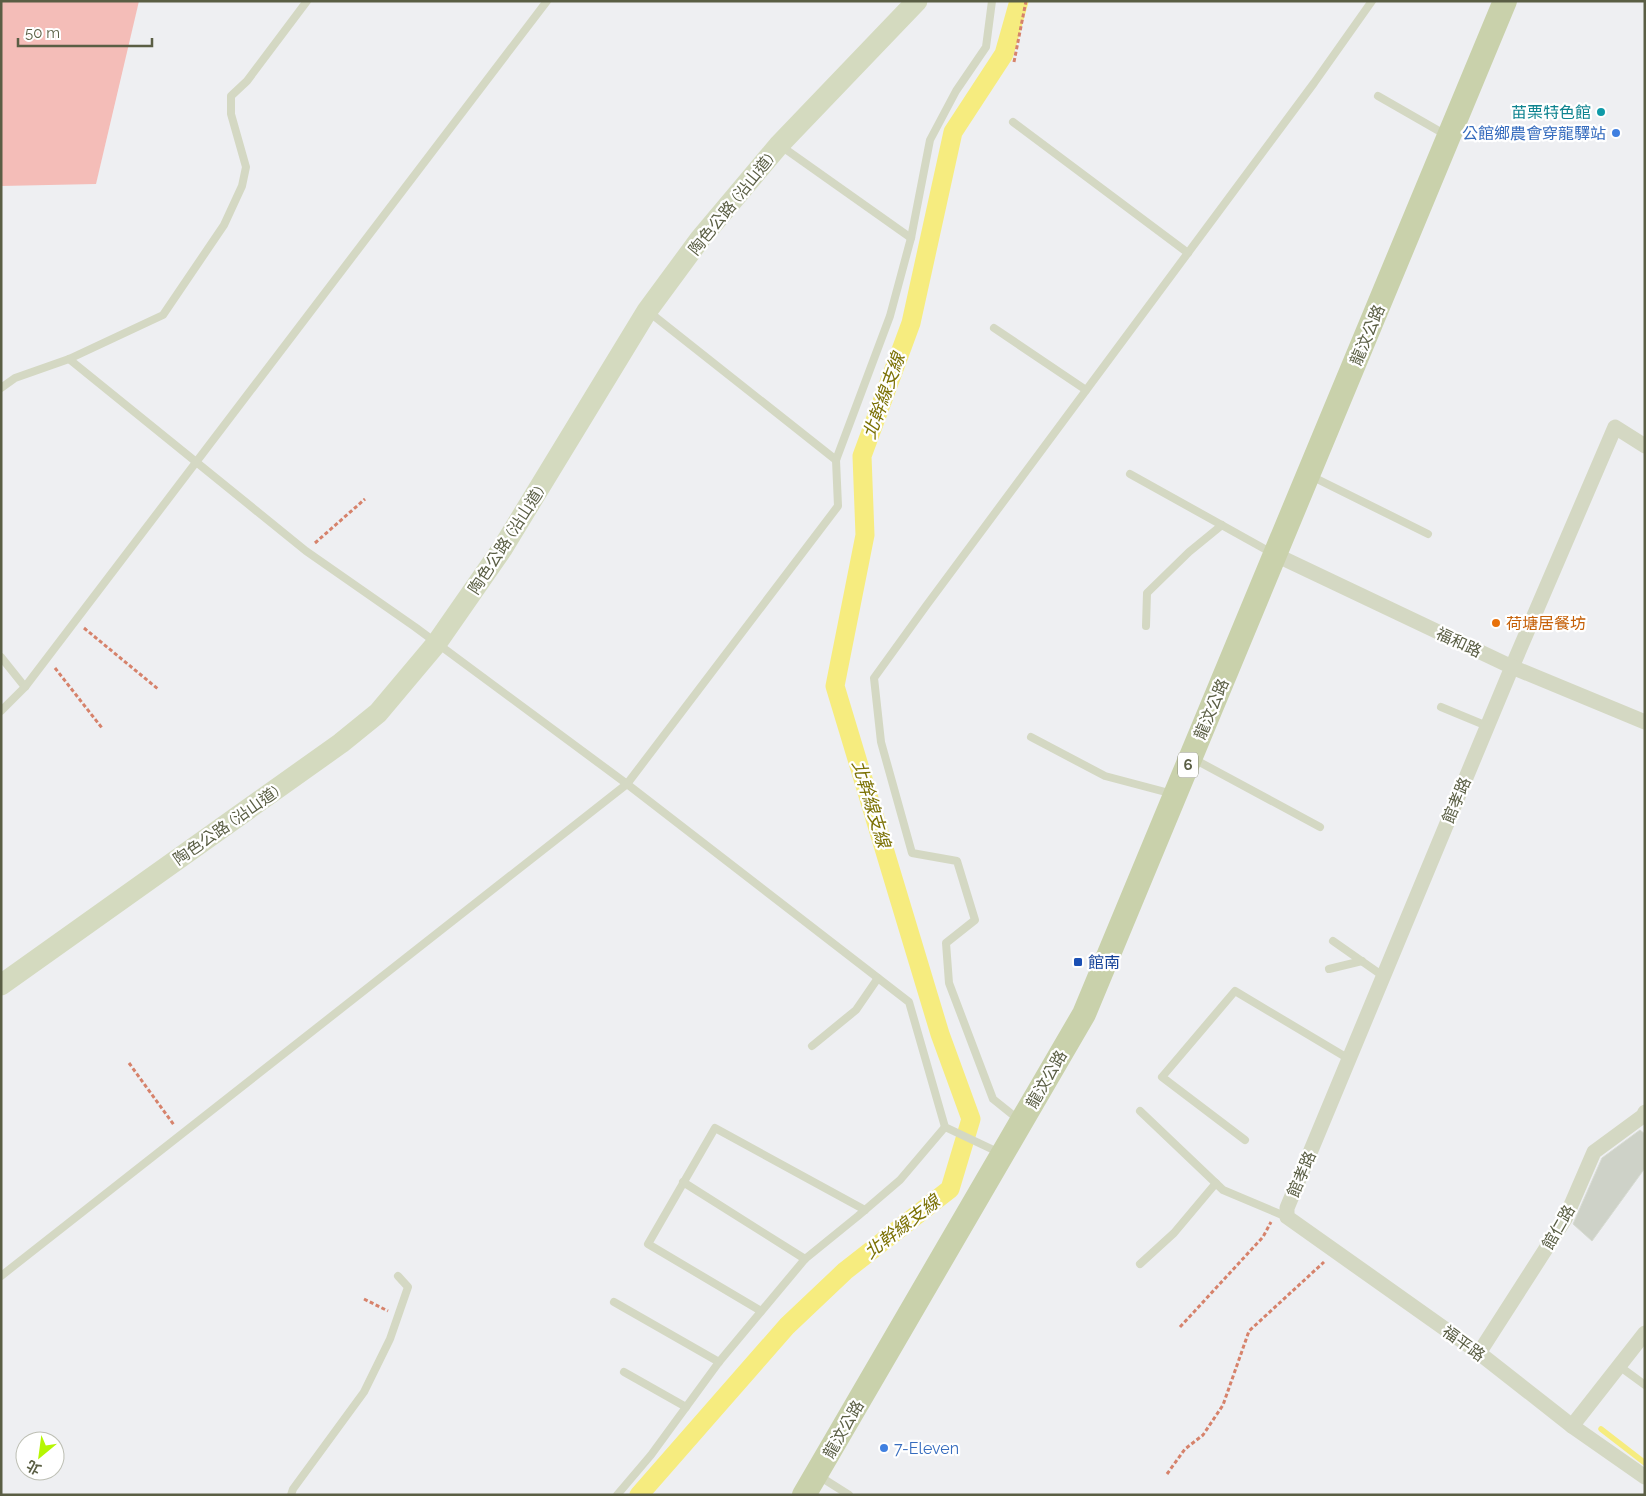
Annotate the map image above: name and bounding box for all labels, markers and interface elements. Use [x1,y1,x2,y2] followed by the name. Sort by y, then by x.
[18,15,151,47] scale bar
[25,24,60,42] text: 50 m
[1511,103,1591,122] place label: 苗栗特色館
[1595,106,1607,118] marker: 苗栗特色館
[1462,124,1606,143] place label: 公館鄉農會穿龍驛站
[1610,127,1622,139] marker: 公館鄉農會穿龍驛站
[685,150,778,259] street label: 陶色公路 (沿山道)
[1346,302,1389,368] street label: 龍汶公路
[858,348,909,442] water label: 北幹線支線
[464,483,548,598] street label: 陶色公路 (沿山道)
[1506,614,1586,633] place label: 荷塘居餐坊
[1490,617,1502,629] marker: 荷塘居餐坊
[1433,624,1485,661] street label: 福和路
[1190,676,1233,742] street label: 龍汶公路
[1178,752,1198,778] road number: 6
[848,758,895,852] water label: 北幹線支線
[1438,774,1475,826] street label: 館孝路
[170,782,283,869] street label: 陶色公路 (沿山道)
[1088,953,1120,972] place label: 館南
[1072,956,1084,968] marker: 館南
[1022,1047,1071,1112] street label: 龍汶公路
[1283,1148,1320,1200] street label: 館孝路
[860,1189,945,1263] water label: 北幹線支線
[1538,1202,1579,1253] street label: 館仁路
[1439,1322,1489,1365] street label: 福平路
[819,1397,868,1462] street label: 龍汶公路
[15,1431,65,1481] north arrow
[894,1439,959,1458] place label: 7-Eleven
[878,1442,890,1454] marker: 7-Eleven
[24,1457,44,1478] text: 北

